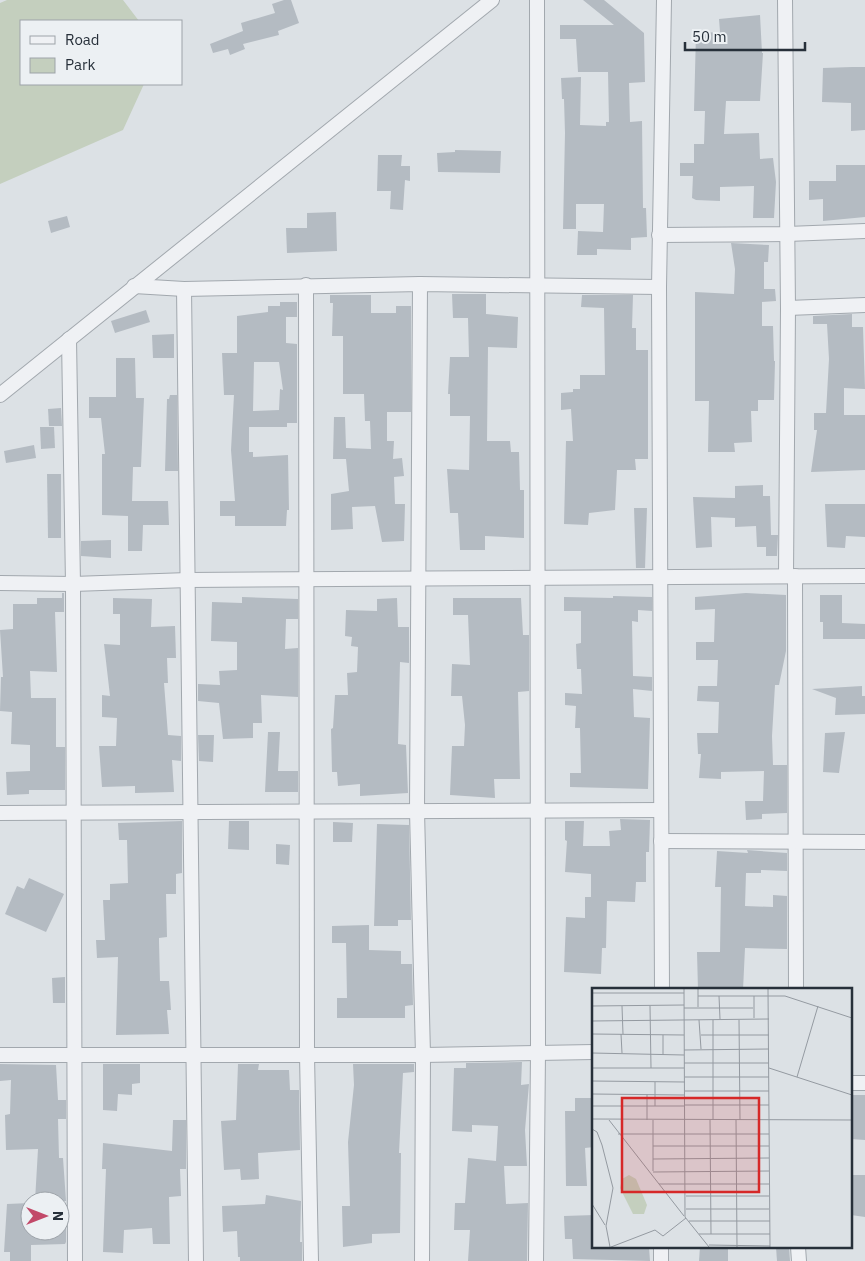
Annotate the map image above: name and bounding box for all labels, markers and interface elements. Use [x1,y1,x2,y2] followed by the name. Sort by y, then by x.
[20,20,182,85] legend
[685,20,805,52] scale bar
[692,27,727,46] text: 50 m
[65,30,100,49] text: Road
[65,55,95,74] text: Park
[592,988,852,1248] inset map
[20,1191,70,1241] north arrow
[49,1211,67,1221] text: N

